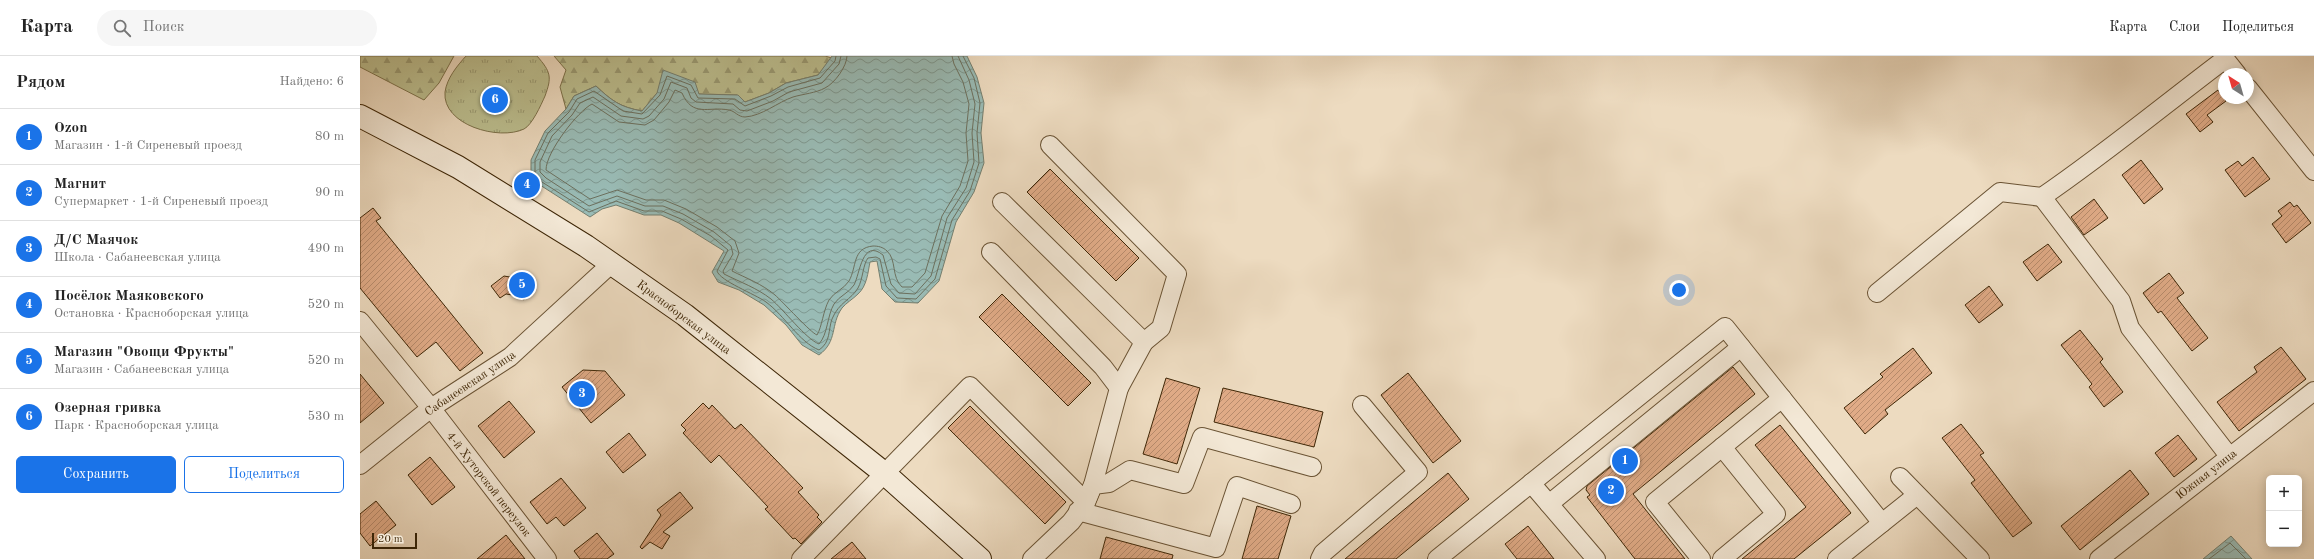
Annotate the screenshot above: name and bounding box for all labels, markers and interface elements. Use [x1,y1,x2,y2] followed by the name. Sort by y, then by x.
[97,10,377,46] search box
[111,17,133,39] icon: search
[20,18,73,37] text: Карта
[143,20,184,35] text: Поиск
[2109,20,2147,34] text: Карта
[2169,20,2200,34] text: Слои
[2222,20,2294,34] text: Поделиться
[2218,68,2254,104] north arrow
[16,74,65,91] text: Рядом
[280,75,344,88] text: Найдено: 6
[482,85,508,115] pin: 6
[54,121,87,136] text: Ozon
[25,130,33,143] text: 1
[315,130,344,143] text: 80 m
[54,139,242,152] text: Магазин · 1-й Сиреневый проезд
[514,170,540,200] pin: 4
[54,177,106,192] text: Магнит
[25,186,33,199] text: 2
[315,186,344,199] text: 90 m
[54,195,268,208] text: Супермаркет · 1-й Сиреневый проезд
[54,233,138,248] text: Д/С Маячок
[25,242,33,255] text: 3
[307,242,344,255] text: 490 m
[54,251,221,264] text: Школа · Сабанеевская улица
[509,270,535,300] pin: 5
[634,279,733,357] street label: Красноборская улица
[1669,280,1689,300] your location
[54,289,204,304] text: Посёлок Маяковского
[25,298,33,311] text: 4
[307,298,344,311] text: 520 m
[54,307,249,320] text: Остановка · Красноборская улица
[54,345,234,360] text: Магазин "Овощи Фрукты"
[423,349,518,419] street label: Сабанеевская улица
[25,354,33,367] text: 5
[307,354,344,367] text: 520 m
[54,363,229,376] text: Магазин · Сабанеевская улица
[569,379,595,409] pin: 3
[54,401,161,416] text: Озерная гривка
[25,410,33,423] text: 6
[307,410,344,423] text: 530 m
[54,419,219,432] text: Парк · Красноборская улица
[444,430,533,539] street label: 4-й Хуторской переулок
[1612,446,1638,476] pin: 1
[2174,447,2239,502] street label: Южная улица
[16,456,176,493] button: Сохранить
[184,456,344,493] button: Поделиться
[2266,475,2302,547] map controls
[2266,475,2302,511] button: +
[1598,476,1624,506] pin: 2
[2266,511,2302,547] button: −
[372,531,417,550] scale bar
[378,534,403,545] text: 20 m

